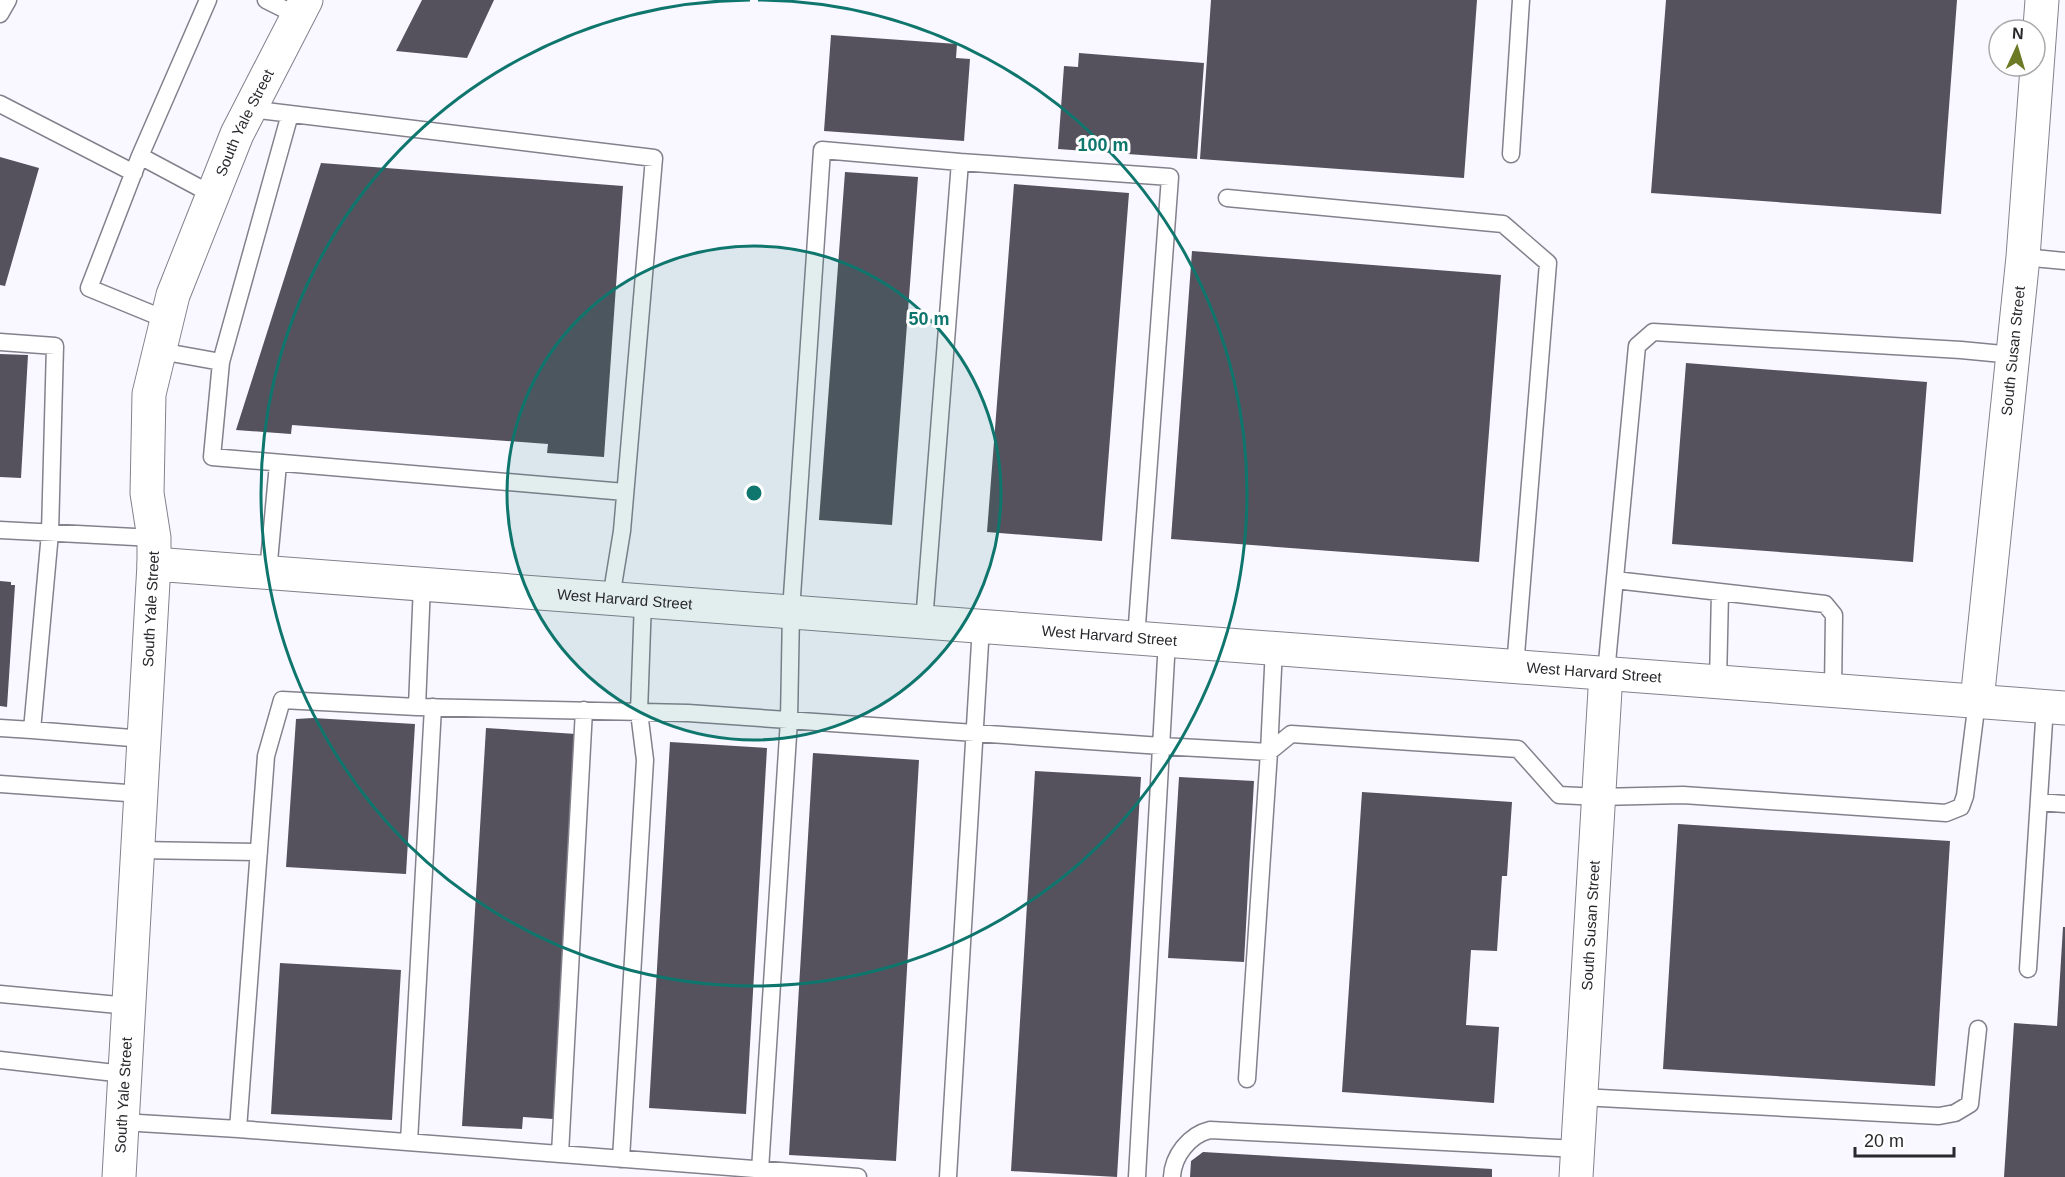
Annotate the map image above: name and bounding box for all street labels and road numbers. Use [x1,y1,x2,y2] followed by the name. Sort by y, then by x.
[212,66,277,179] street label: South Yale Street
[1998,284,2028,416] street label: South Susan Street
[139,550,162,667] street label: South Yale Street
[556,585,694,613] street label: West Harvard Street
[1041,622,1178,649] street label: West Harvard Street
[1526,658,1663,686] street label: West Harvard Street
[1578,859,1603,991] street label: South Susan Street
[111,1036,135,1154] street label: South Yale Street

